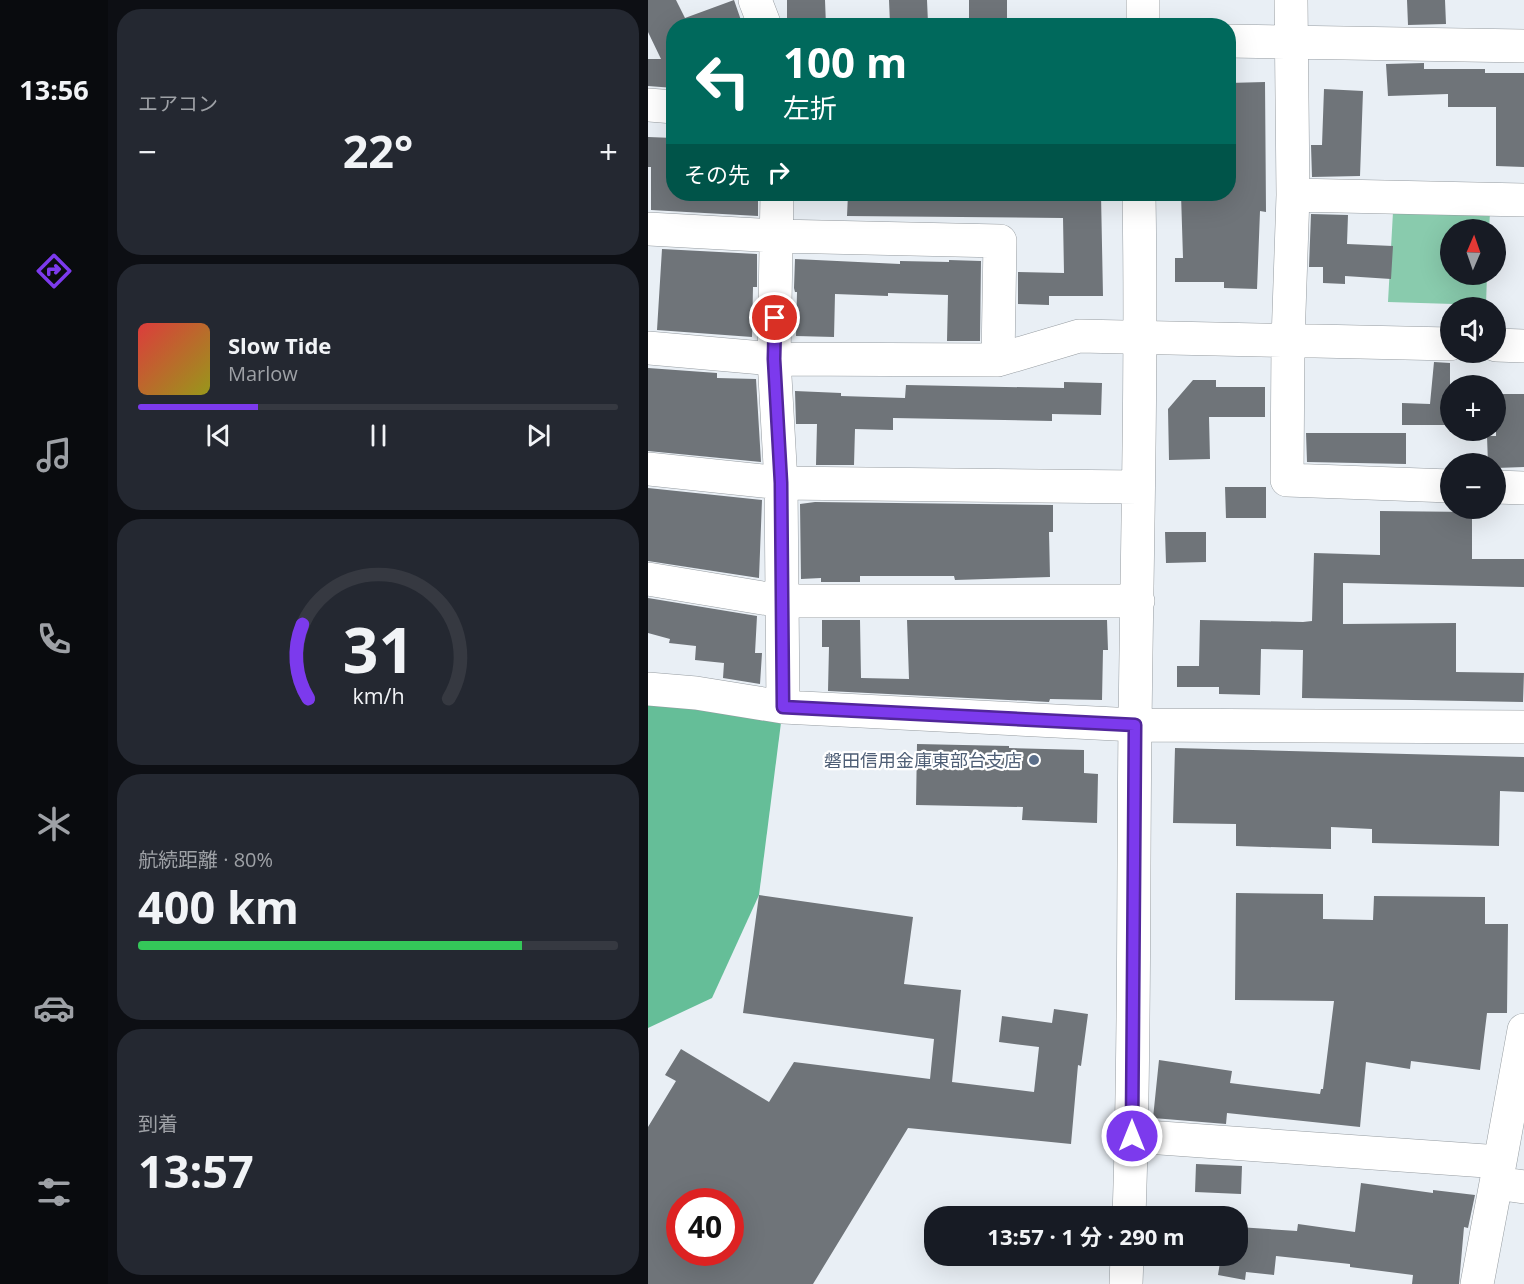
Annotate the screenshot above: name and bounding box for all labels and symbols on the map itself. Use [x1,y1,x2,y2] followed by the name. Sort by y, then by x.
[1440,219,1506,285] north arrow
[749,292,800,343] pin
[824,748,1022,772] place label: 磐田信用金庫東部台支店
[1027,753,1041,767] marker: 磐田信用金庫東部台支店
[1100,1104,1164,1168] position arrow
[666,1188,744,1266] speed limit sign: 40

